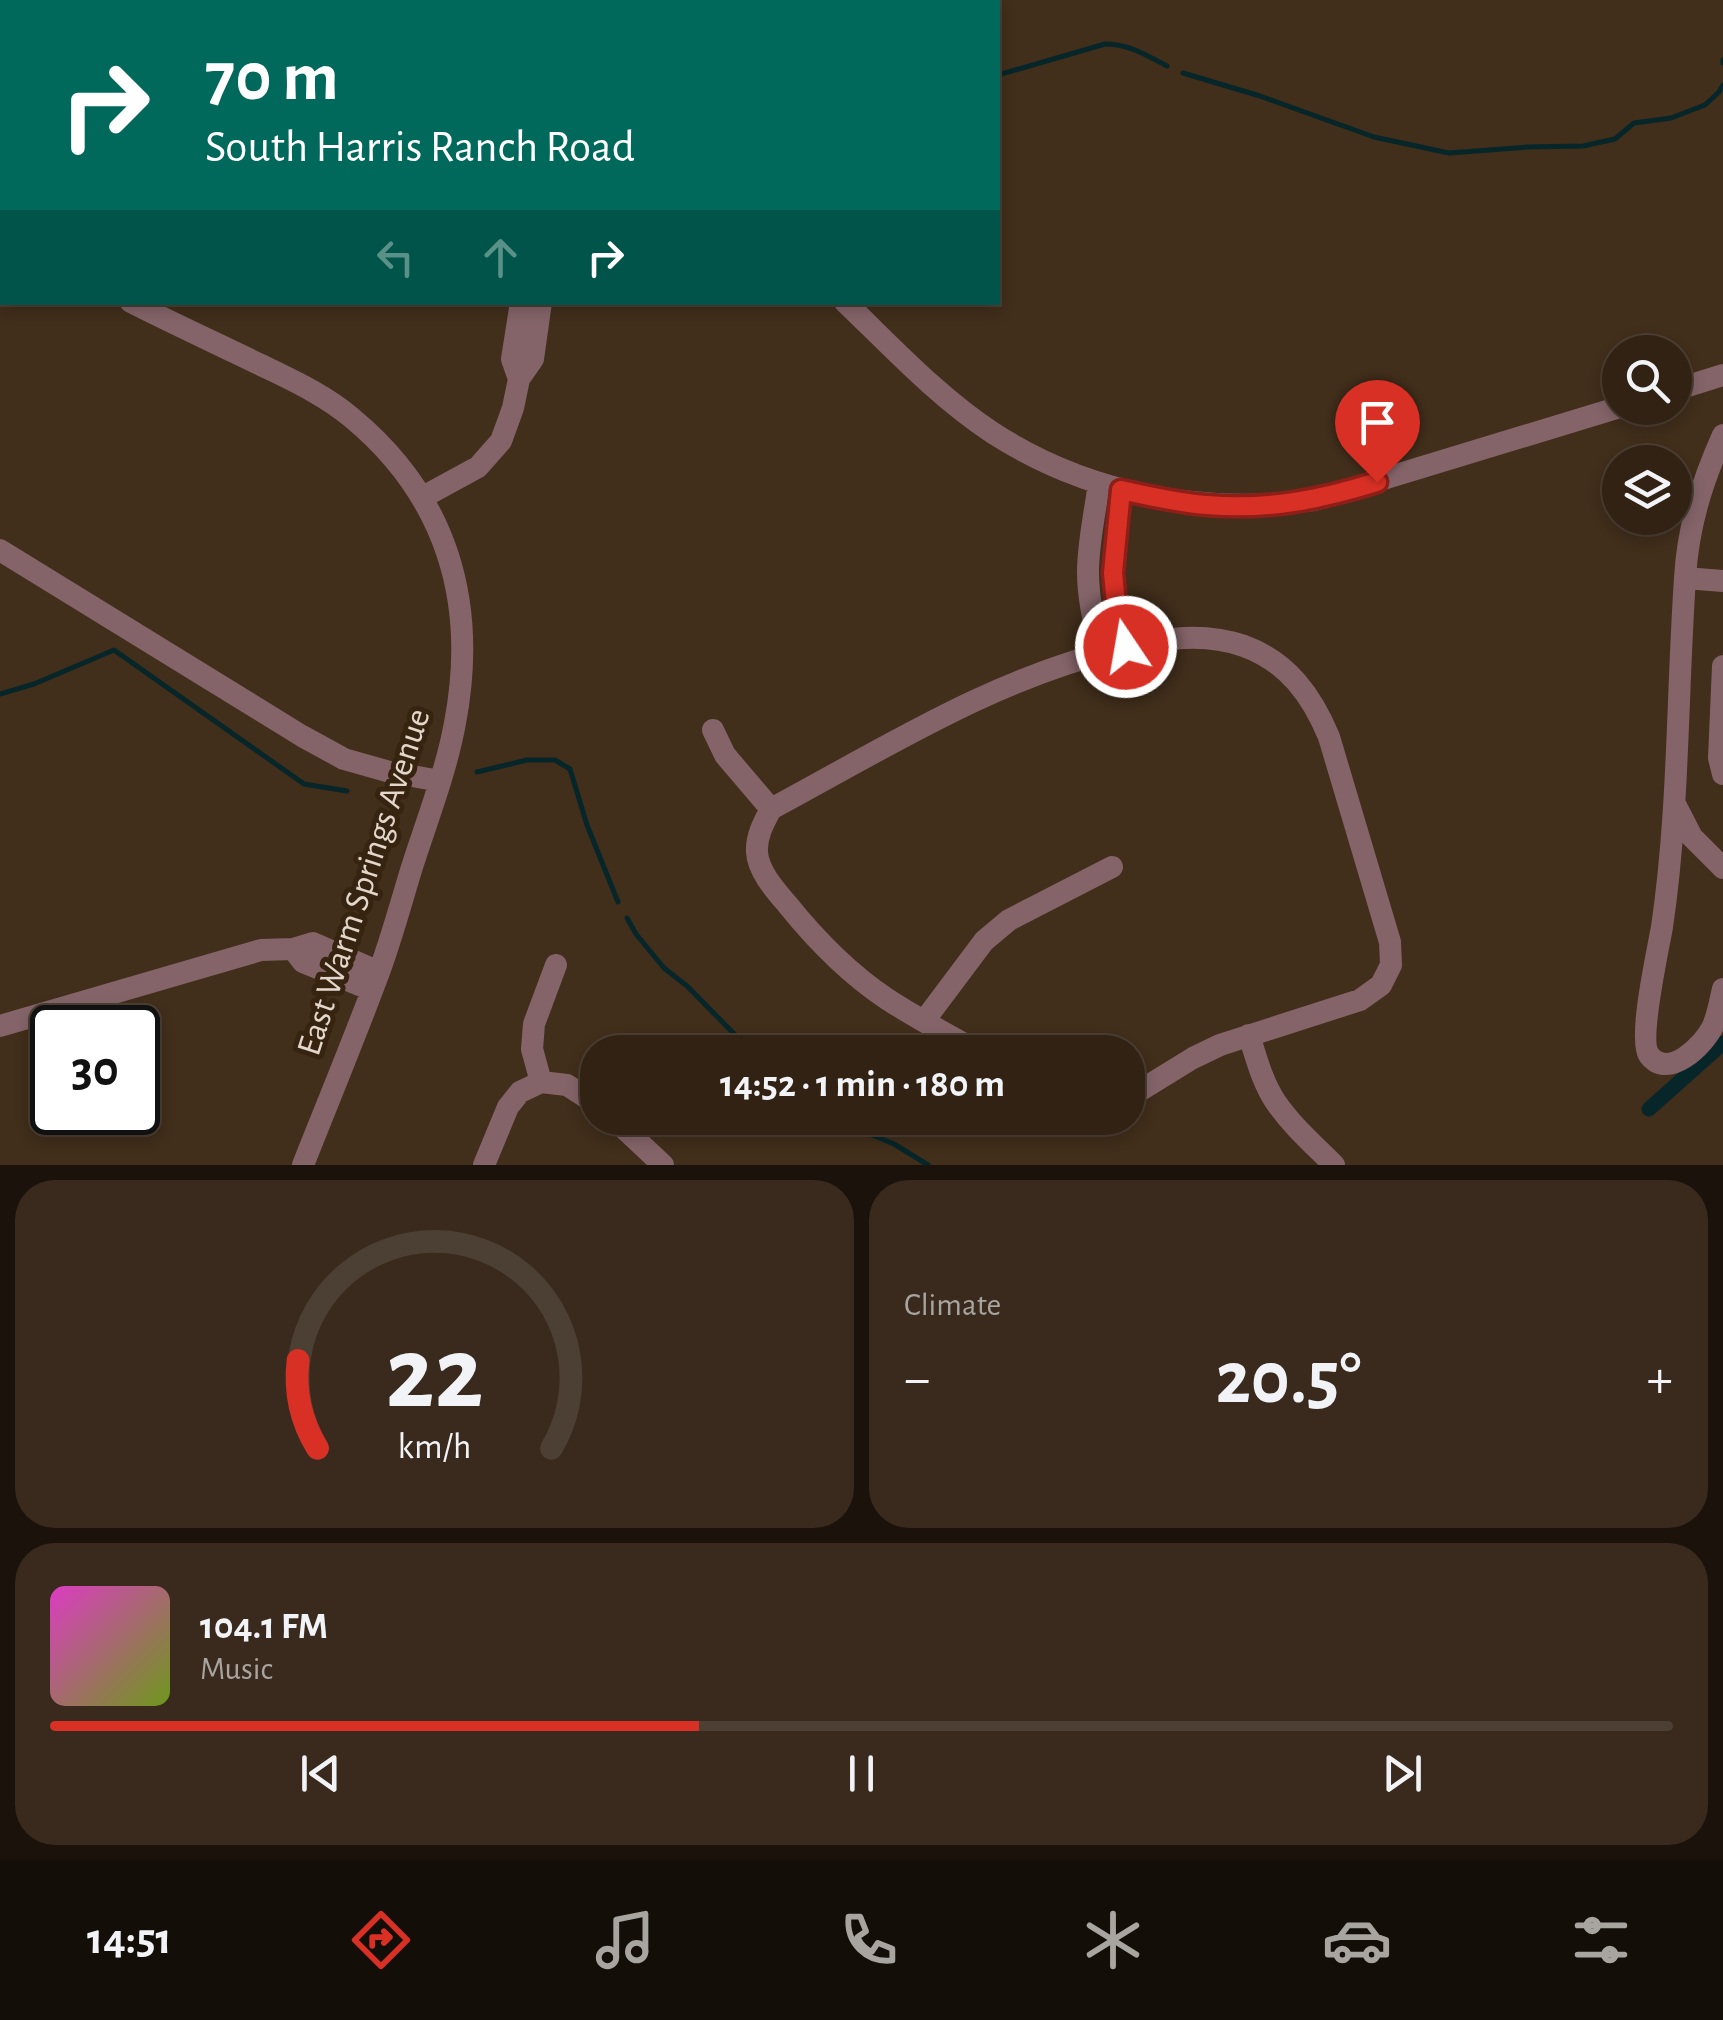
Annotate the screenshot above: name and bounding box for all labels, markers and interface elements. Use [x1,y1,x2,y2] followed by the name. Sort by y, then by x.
[40,40,170,170] icon: right
[205,43,339,113] text: 70 m
[205,125,635,170] text: South Harris Ranch Road
[368,230,423,285] icon: left
[473,230,528,285] icon: ahead
[578,230,633,285] icon: right
[1602,335,1692,535] map controls
[1602,335,1692,425] button: search
[1335,380,1420,483] pin
[1350,395,1405,450] icon: arrive
[1602,445,1692,535] button: layers
[1074,595,1178,699] position arrow
[291,704,437,1060] street label: East Warm Springs Avenue
[30,1005,160,1135] speed limit sign: 30
[720,1066,1005,1104] text: 14:52 · 1 min · 180 m
[904,1289,1001,1321] text: Climate
[386,1323,483,1427] text: 22
[1216,1342,1361,1417] text: 20.5°
[904,1352,930,1407] text: −
[1647,1352,1673,1407] text: +
[398,1429,471,1465] text: km/h
[200,1608,328,1646] text: 104.1 FM
[200,1653,273,1685] text: Music
[293,1746,348,1801] icon: previous
[834,1746,889,1801] icon: pause
[1375,1746,1430,1801] icon: next
[346,1905,416,1975] icon: directions
[590,1905,660,1975] icon: music
[834,1905,904,1975] icon: phone
[1078,1905,1148,1975] icon: climate
[1322,1905,1392,1975] icon: car
[1566,1905,1636,1975] icon: filters
[87,1917,172,1962] text: 14:51

